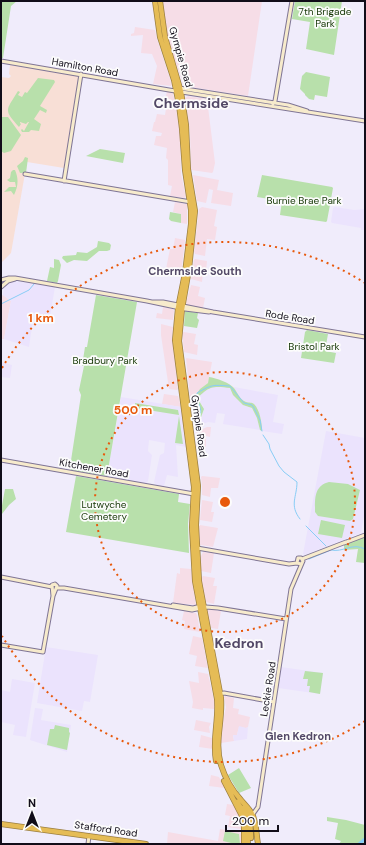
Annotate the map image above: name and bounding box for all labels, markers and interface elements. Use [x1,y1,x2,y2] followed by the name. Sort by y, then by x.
[299,5,352,30] park label: 7th Brigade Park
[166,25,196,89] street label: Gympie Road
[51,55,119,79] street label: Hamilton Road
[153,94,229,112] district label: Chermside
[266,194,342,207] park label: Burnie Brae Park
[148,264,242,278] district label: Chermside South
[265,307,315,327] street label: Rode Road
[28,310,54,326] text: 1 km
[288,340,340,353] park label: Bristol Park
[72,354,138,367] park label: Bradbury Park
[188,394,210,458] street label: Gympie Road
[114,402,152,418] text: 500 m
[58,456,130,480] street label: Kitchener Road
[218,495,232,509] centre of rings
[81,498,127,523] park label: Lutwyche Cemetery
[215,634,263,652] district label: Kedron
[257,661,279,717] street label: Leckie Road
[265,729,331,743] district label: Glen Kedron
[12,793,52,833] north arrow
[28,796,36,810] text: N
[226,807,278,833] scale bar
[232,813,269,829] text: 200 m
[74,818,138,840] street label: Stafford Road

